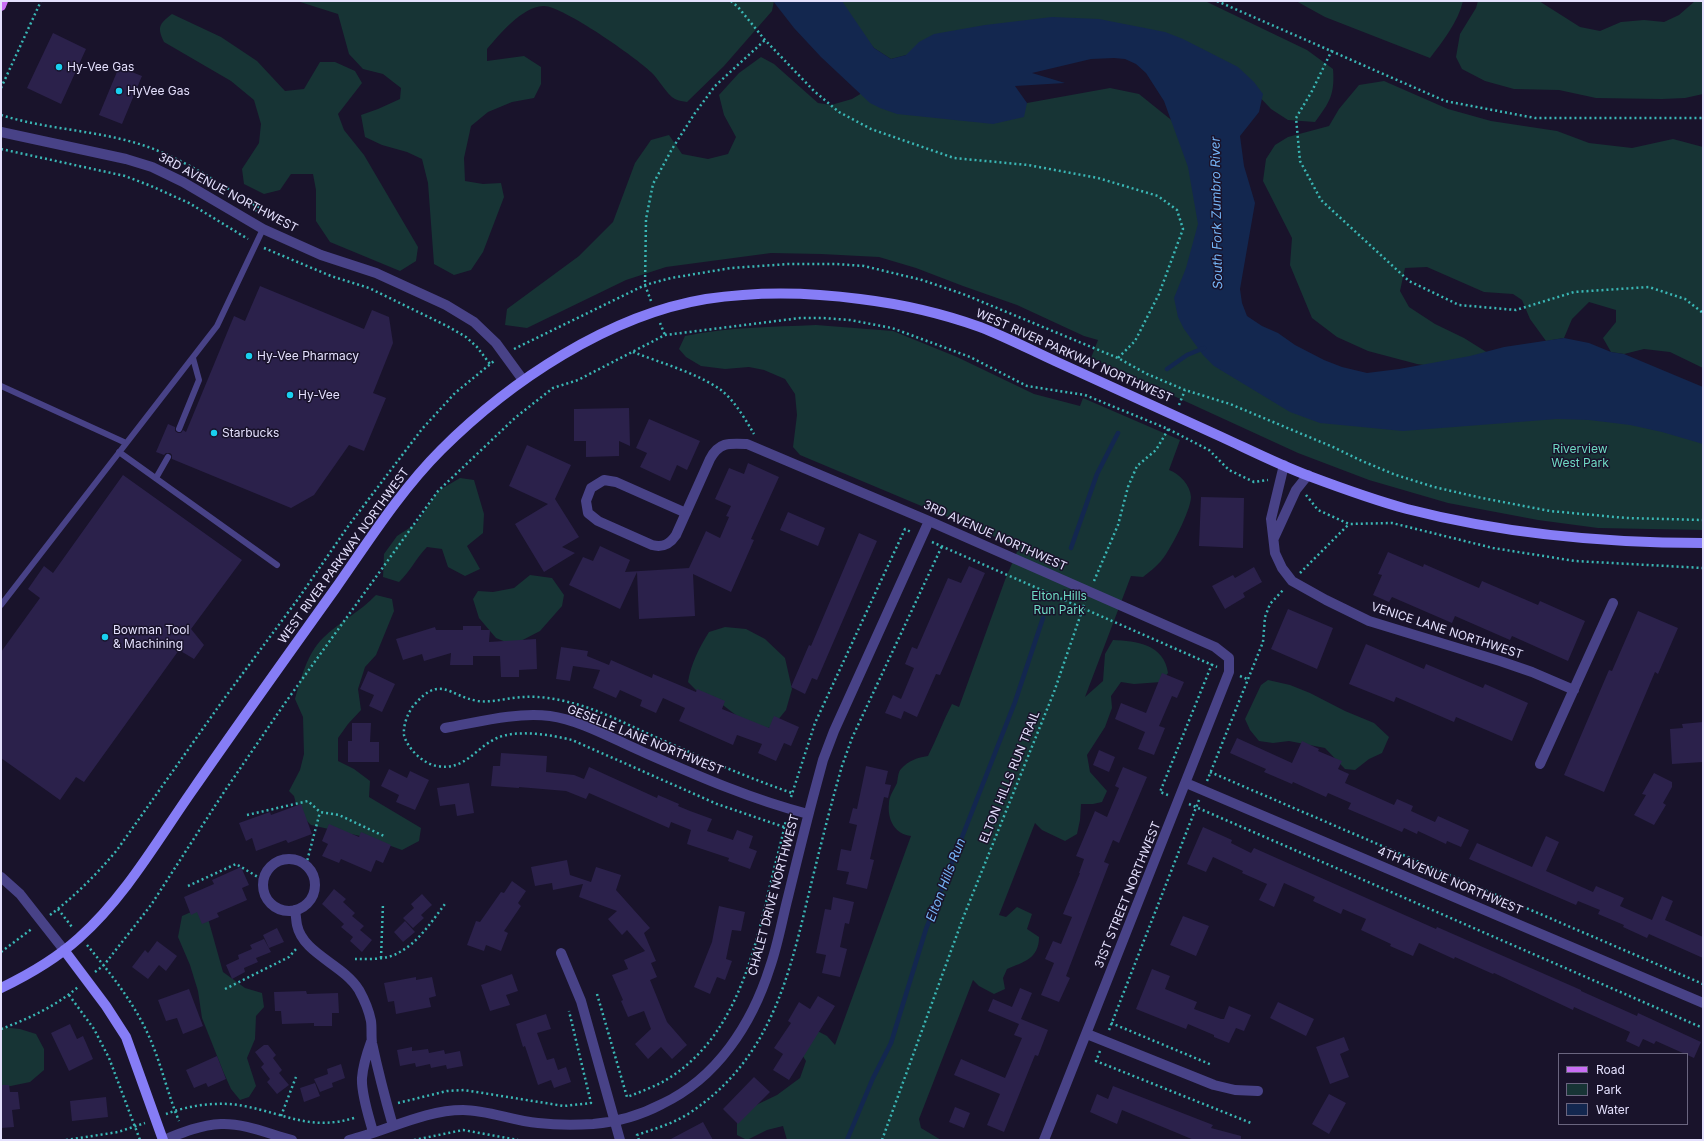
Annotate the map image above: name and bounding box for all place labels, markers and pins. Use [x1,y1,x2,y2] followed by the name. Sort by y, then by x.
[67,60,134,74] place label: Hy-Vee Gas
[54,62,64,72] marker: Hy-Vee Gas
[127,84,190,98] place label: HyVee Gas
[114,86,124,96] marker: HyVee Gas
[257,349,359,363] place label: Hy-Vee Pharmacy
[244,351,254,361] marker: Hy-Vee Pharmacy
[298,388,340,402] place label: Hy-Vee
[285,390,295,400] marker: Hy-Vee
[222,426,279,440] place label: Starbucks
[209,428,219,438] marker: Starbucks
[113,623,189,651] place label: Bowman Tool & Machining
[100,632,110,642] marker: Bowman Tool & Machining

